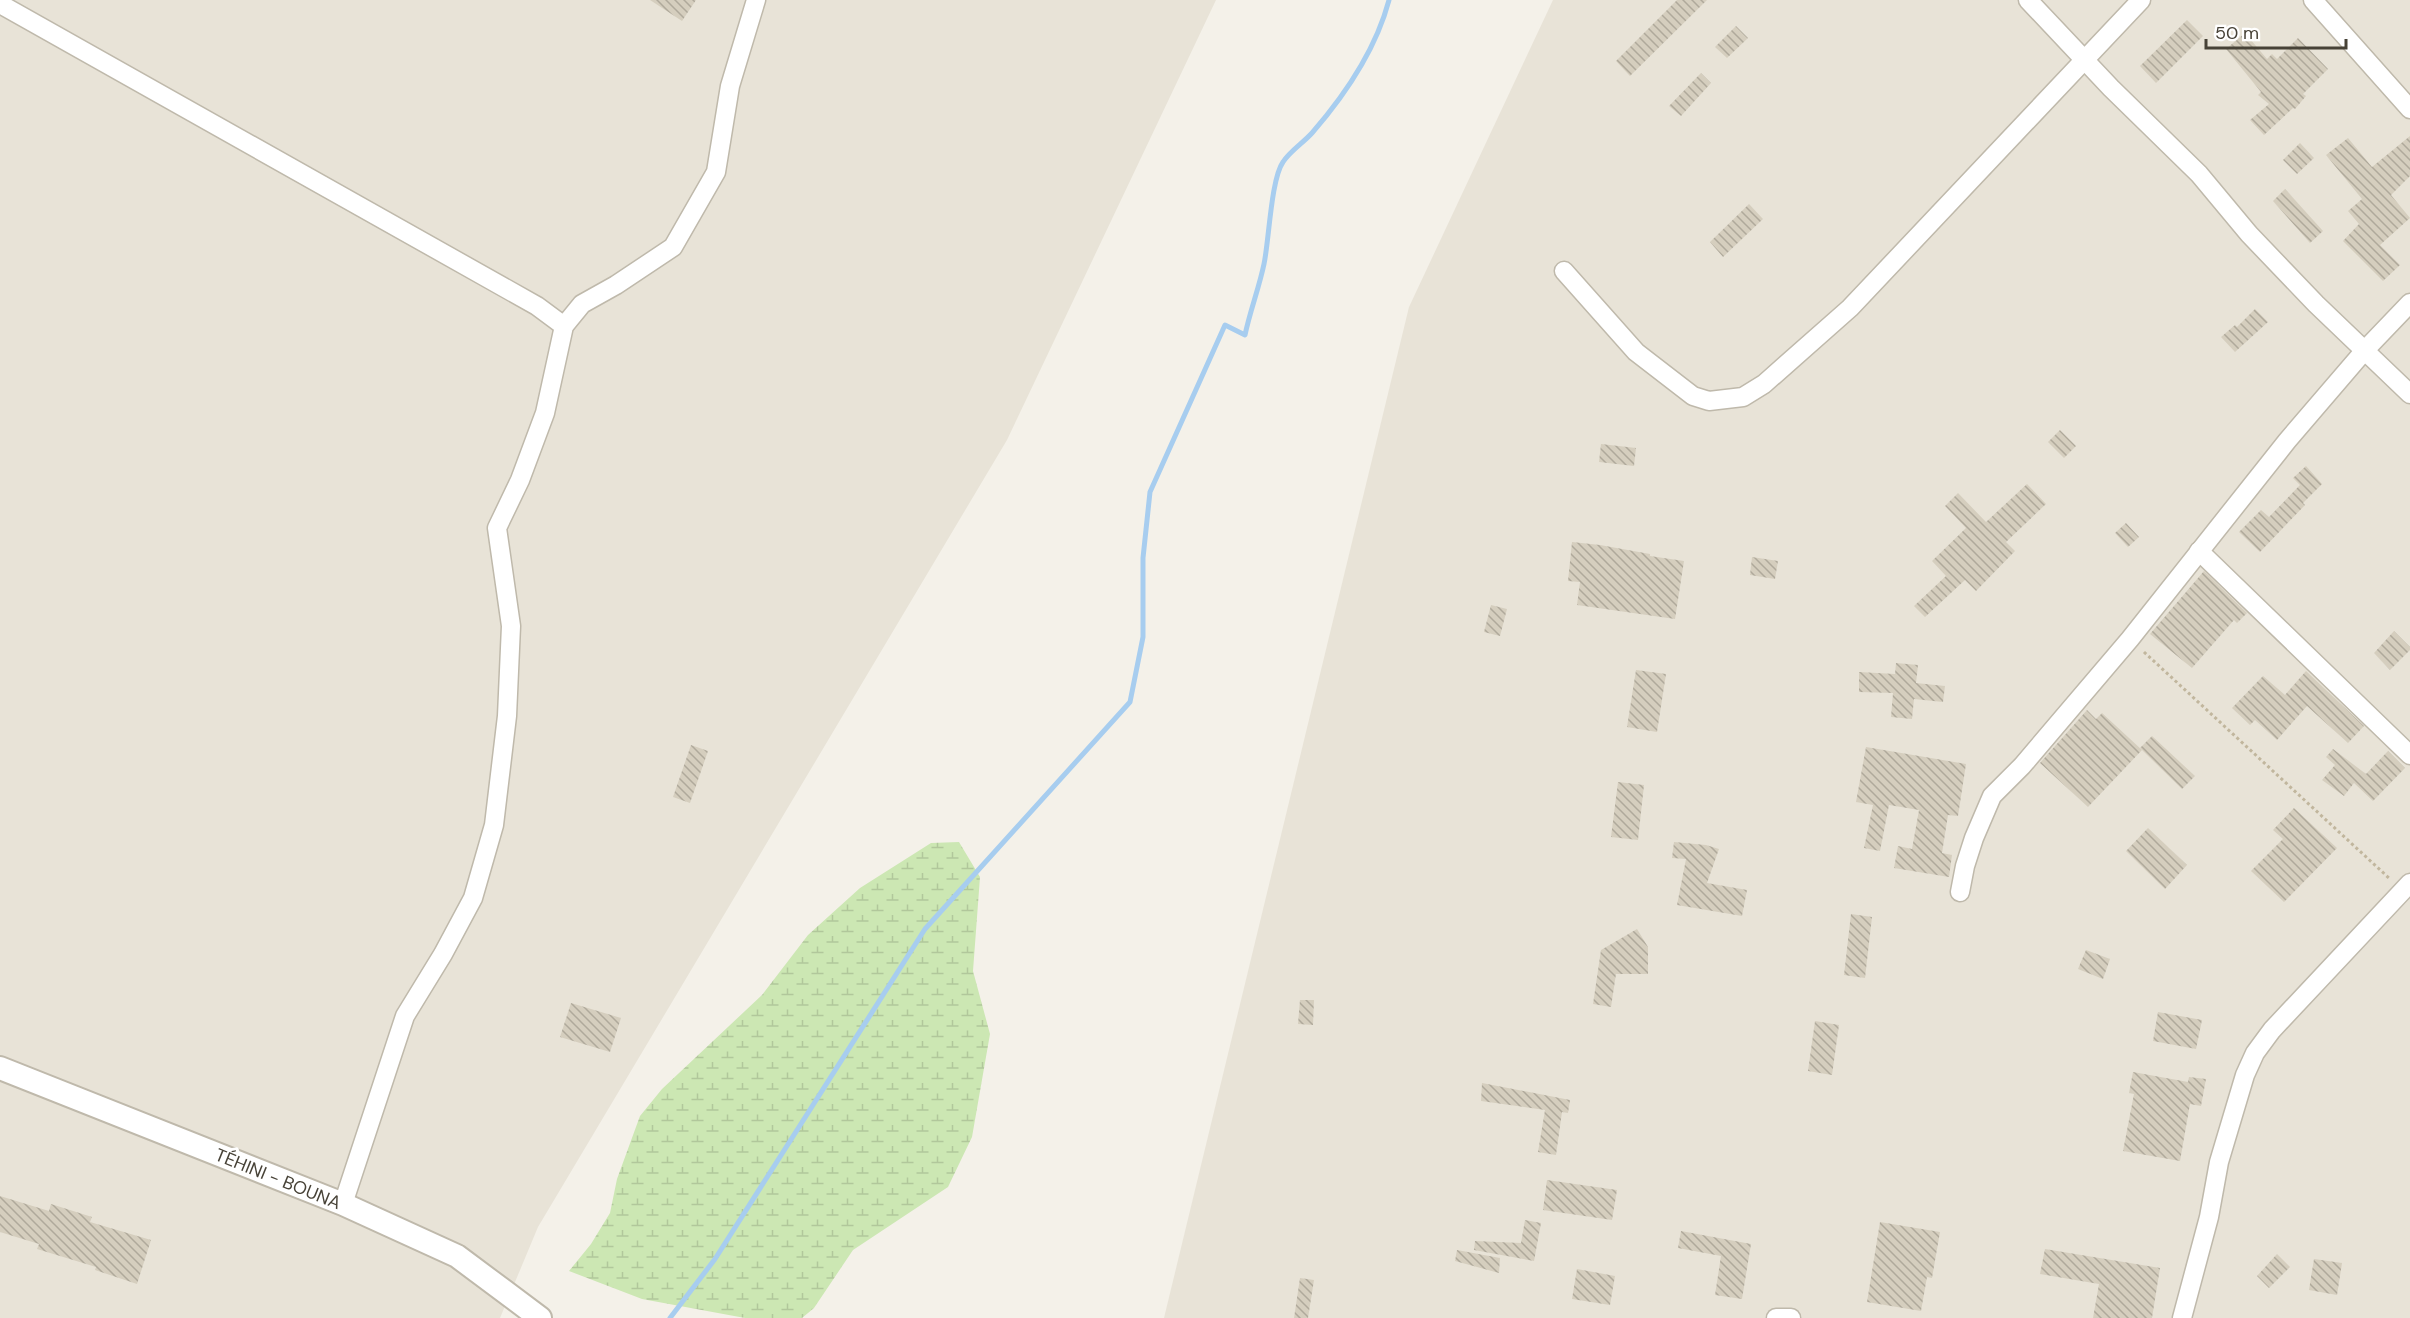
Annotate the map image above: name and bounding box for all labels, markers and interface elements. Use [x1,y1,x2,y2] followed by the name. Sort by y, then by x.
[2206,12,2346,50] scale bar
[2215,21,2259,45] text: 50 m
[212,1143,345,1215] street label: TÉHINI - BOUNA

